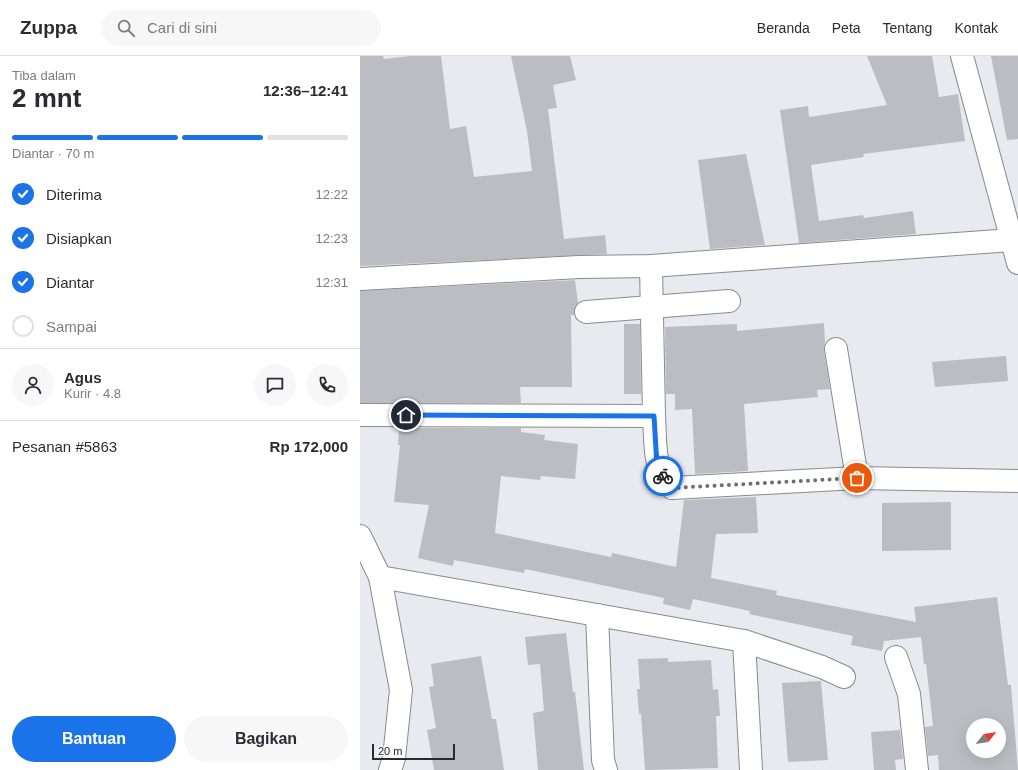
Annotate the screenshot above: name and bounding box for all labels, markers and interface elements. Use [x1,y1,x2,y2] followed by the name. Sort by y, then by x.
[101,10,381,46] search box
[20,17,77,38] text: Zuppa
[115,17,137,39] icon: search
[147,19,217,36] text: Cari di sini
[757,20,810,36] text: Beranda
[832,20,861,36] text: Peta
[883,20,932,36] text: Tentang
[954,20,998,36] text: Kontak
[12,68,76,83] text: Tiba dalam
[263,82,348,99] text: 12:36–12:41
[12,83,81,113] text: 2 mnt
[12,146,94,161] text: Diantar · 70 m
[12,183,34,205] icon: check
[46,186,102,203] text: Diterima
[315,187,348,202] text: 12:22
[12,227,34,249] icon: check
[46,230,112,247] text: Disiapkan
[315,231,348,246] text: 12:23
[12,271,34,293] icon: check
[46,274,94,291] text: Diantar
[315,275,348,290] text: 12:31
[46,318,97,335] text: Sampai
[12,364,54,406] button: person
[254,364,296,406] button: chat
[306,364,348,406] button: phone
[64,369,102,386] text: Agus
[64,386,121,401] text: Kurir · 4.8
[389,398,423,432] pin
[395,404,417,426] icon: home
[12,438,117,455] text: Pesanan #5863
[270,438,348,455] text: Rp 172,000
[643,456,683,496] courier
[840,461,874,495] pin
[652,465,674,487] icon: bike
[846,467,868,489] icon: bag
[12,716,176,762] button: Bantuan
[184,716,348,762] button: Bagikan
[966,718,1006,758] north arrow
[966,718,1006,758] map controls
[372,742,455,761] scale bar
[378,745,402,757] text: 20 m

